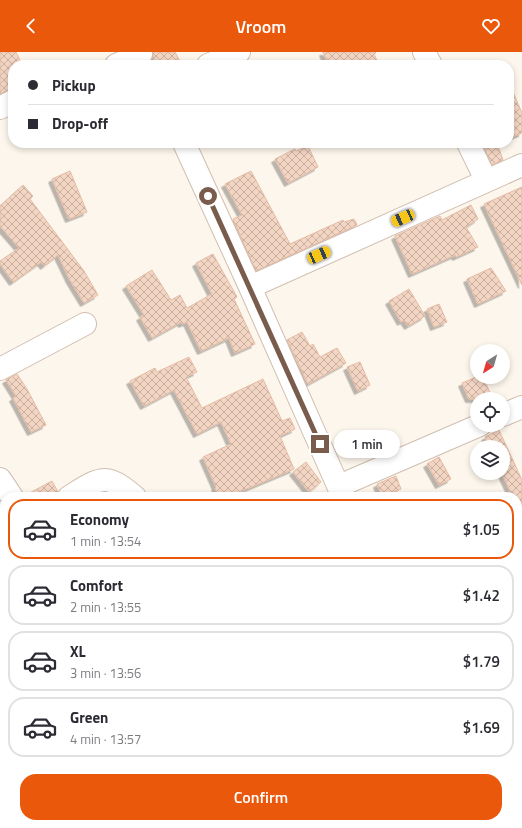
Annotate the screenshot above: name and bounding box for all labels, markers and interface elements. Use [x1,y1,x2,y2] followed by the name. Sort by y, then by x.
[236,13,286,40] text: Vroom
[20,15,42,37] icon: back
[480,15,502,37] icon: heart
[52,74,96,97] text: Pickup
[52,112,108,135] text: Drop-off
[199,187,217,205] route start
[390,208,416,228] car
[306,245,332,265] car
[470,344,510,384] north arrow
[470,344,510,480] map controls
[470,392,510,432] button: locate
[334,430,400,458] callout: 1 min
[351,434,383,454] text: 1 min
[311,435,329,453] route end
[470,440,510,480] button: layers
[70,508,129,531] text: Economy
[22,511,58,547] icon: car
[463,518,500,541] text: $1.05
[70,531,141,551] text: 1 min · 13:54
[70,574,123,597] text: Comfort
[22,577,58,613] icon: car
[463,584,500,607] text: $1.42
[70,597,141,617] text: 2 min · 13:55
[70,640,86,663] text: XL
[22,643,58,679] icon: car
[463,650,500,673] text: $1.79
[70,663,141,683] text: 3 min · 13:56
[70,706,108,729] text: Green
[22,709,58,745] icon: car
[463,716,500,739] text: $1.69
[70,729,141,749] text: 4 min · 13:57
[20,774,502,820] button: Confirm

